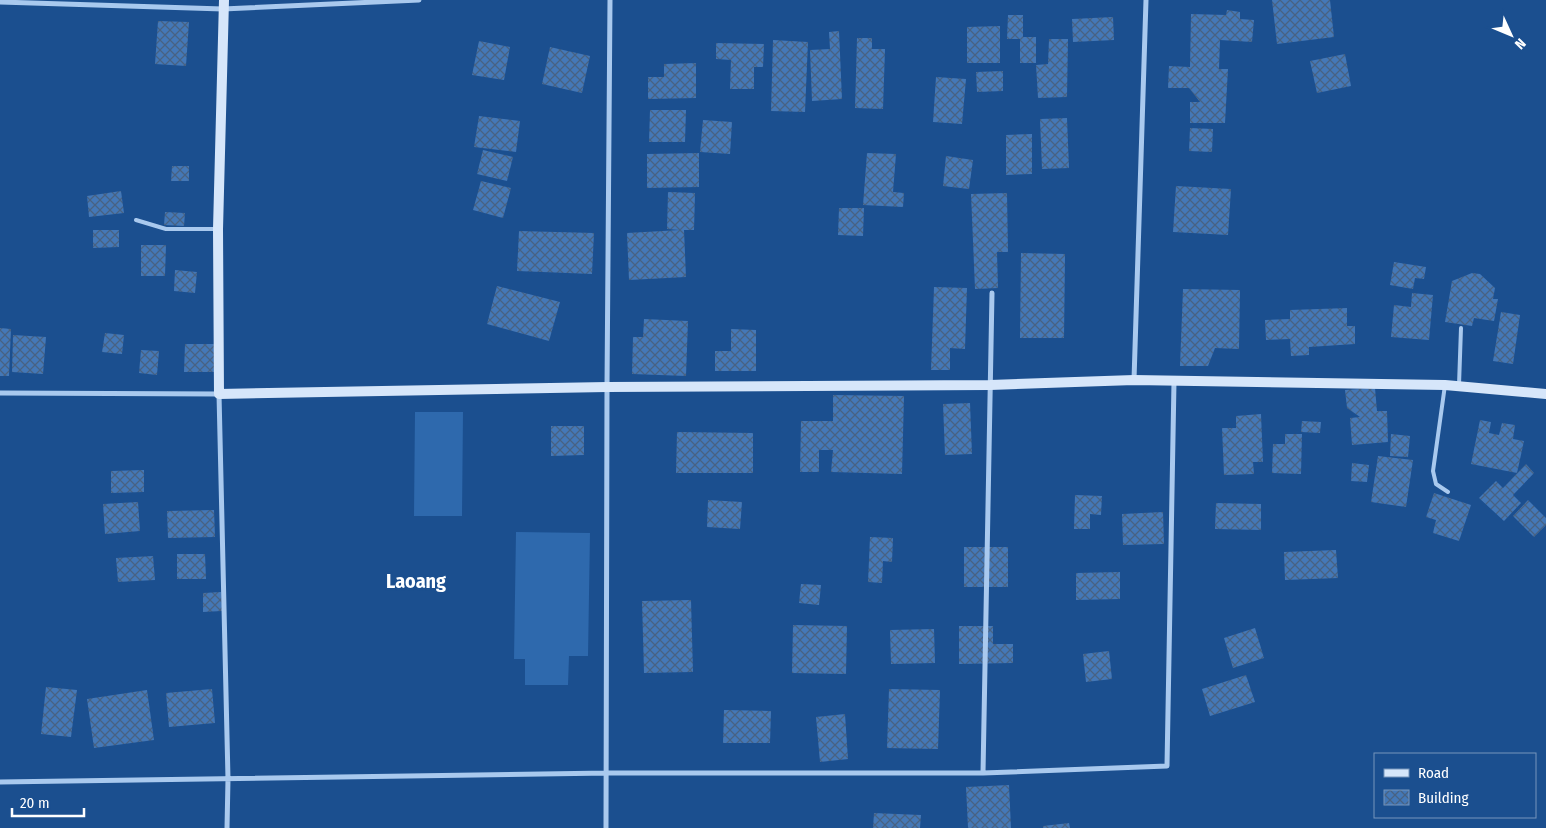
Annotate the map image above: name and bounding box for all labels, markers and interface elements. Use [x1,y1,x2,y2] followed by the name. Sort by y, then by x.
[1486,10,1536,60] north arrow
[1511,35,1529,53] text: N
[386,569,446,593] district label: Laoang
[1374,753,1536,818] legend
[1418,764,1449,782] text: Road
[12,786,85,818] scale bar
[1418,789,1469,807] text: Building
[20,794,50,812] text: 20 m

